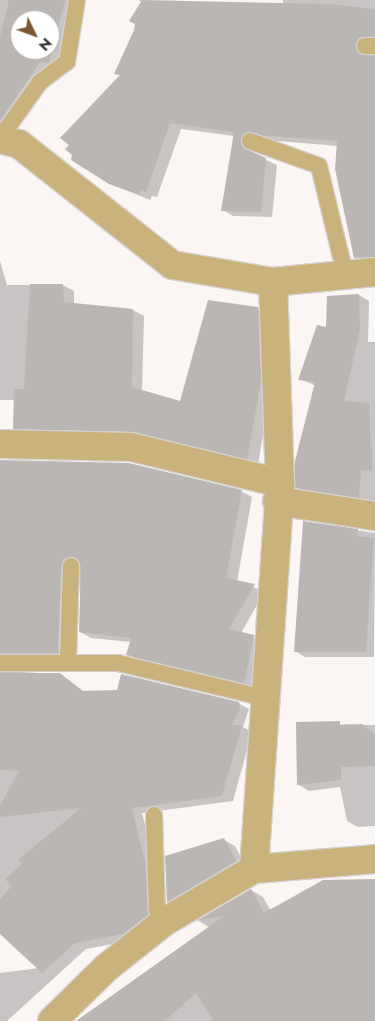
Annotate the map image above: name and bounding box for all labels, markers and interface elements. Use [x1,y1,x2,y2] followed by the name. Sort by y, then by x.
[10,10,60,60] north arrow
[34,34,57,55] text: N

